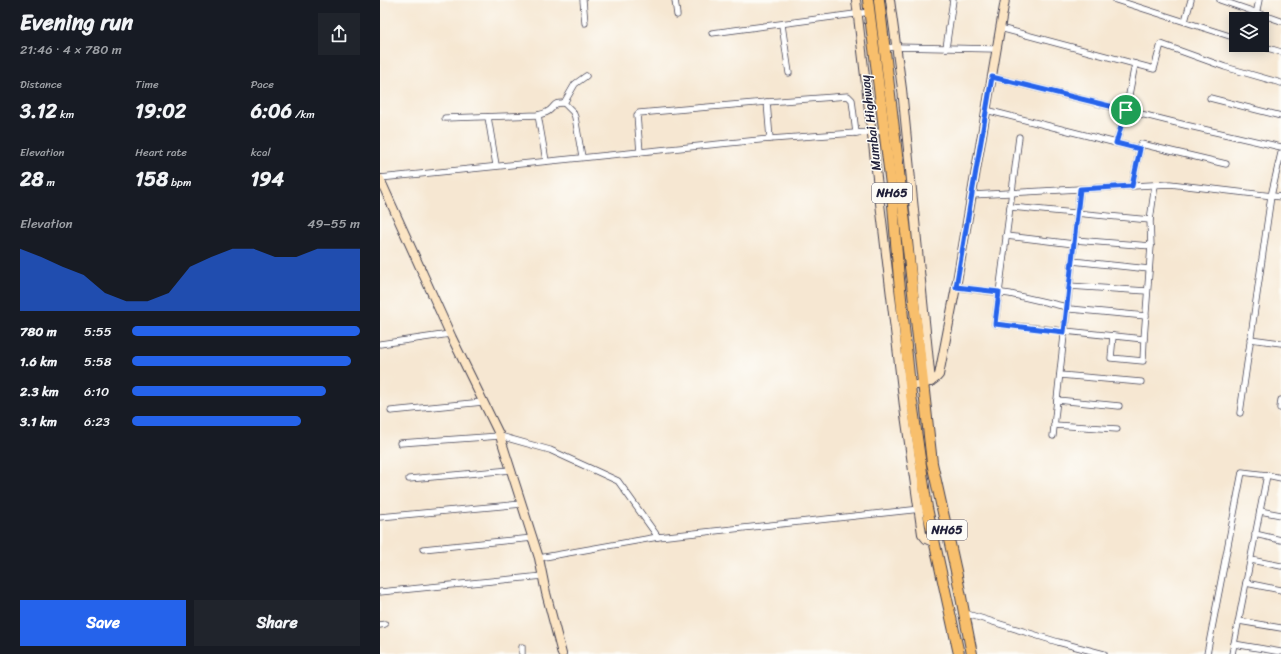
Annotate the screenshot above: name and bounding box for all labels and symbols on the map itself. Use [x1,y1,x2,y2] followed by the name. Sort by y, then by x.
[853,73,888,172] street label: Mumbai Highway
[1109,93,1143,127] pin
[872,183,912,203] road number: NH65
[927,520,967,540] road number: NH65

